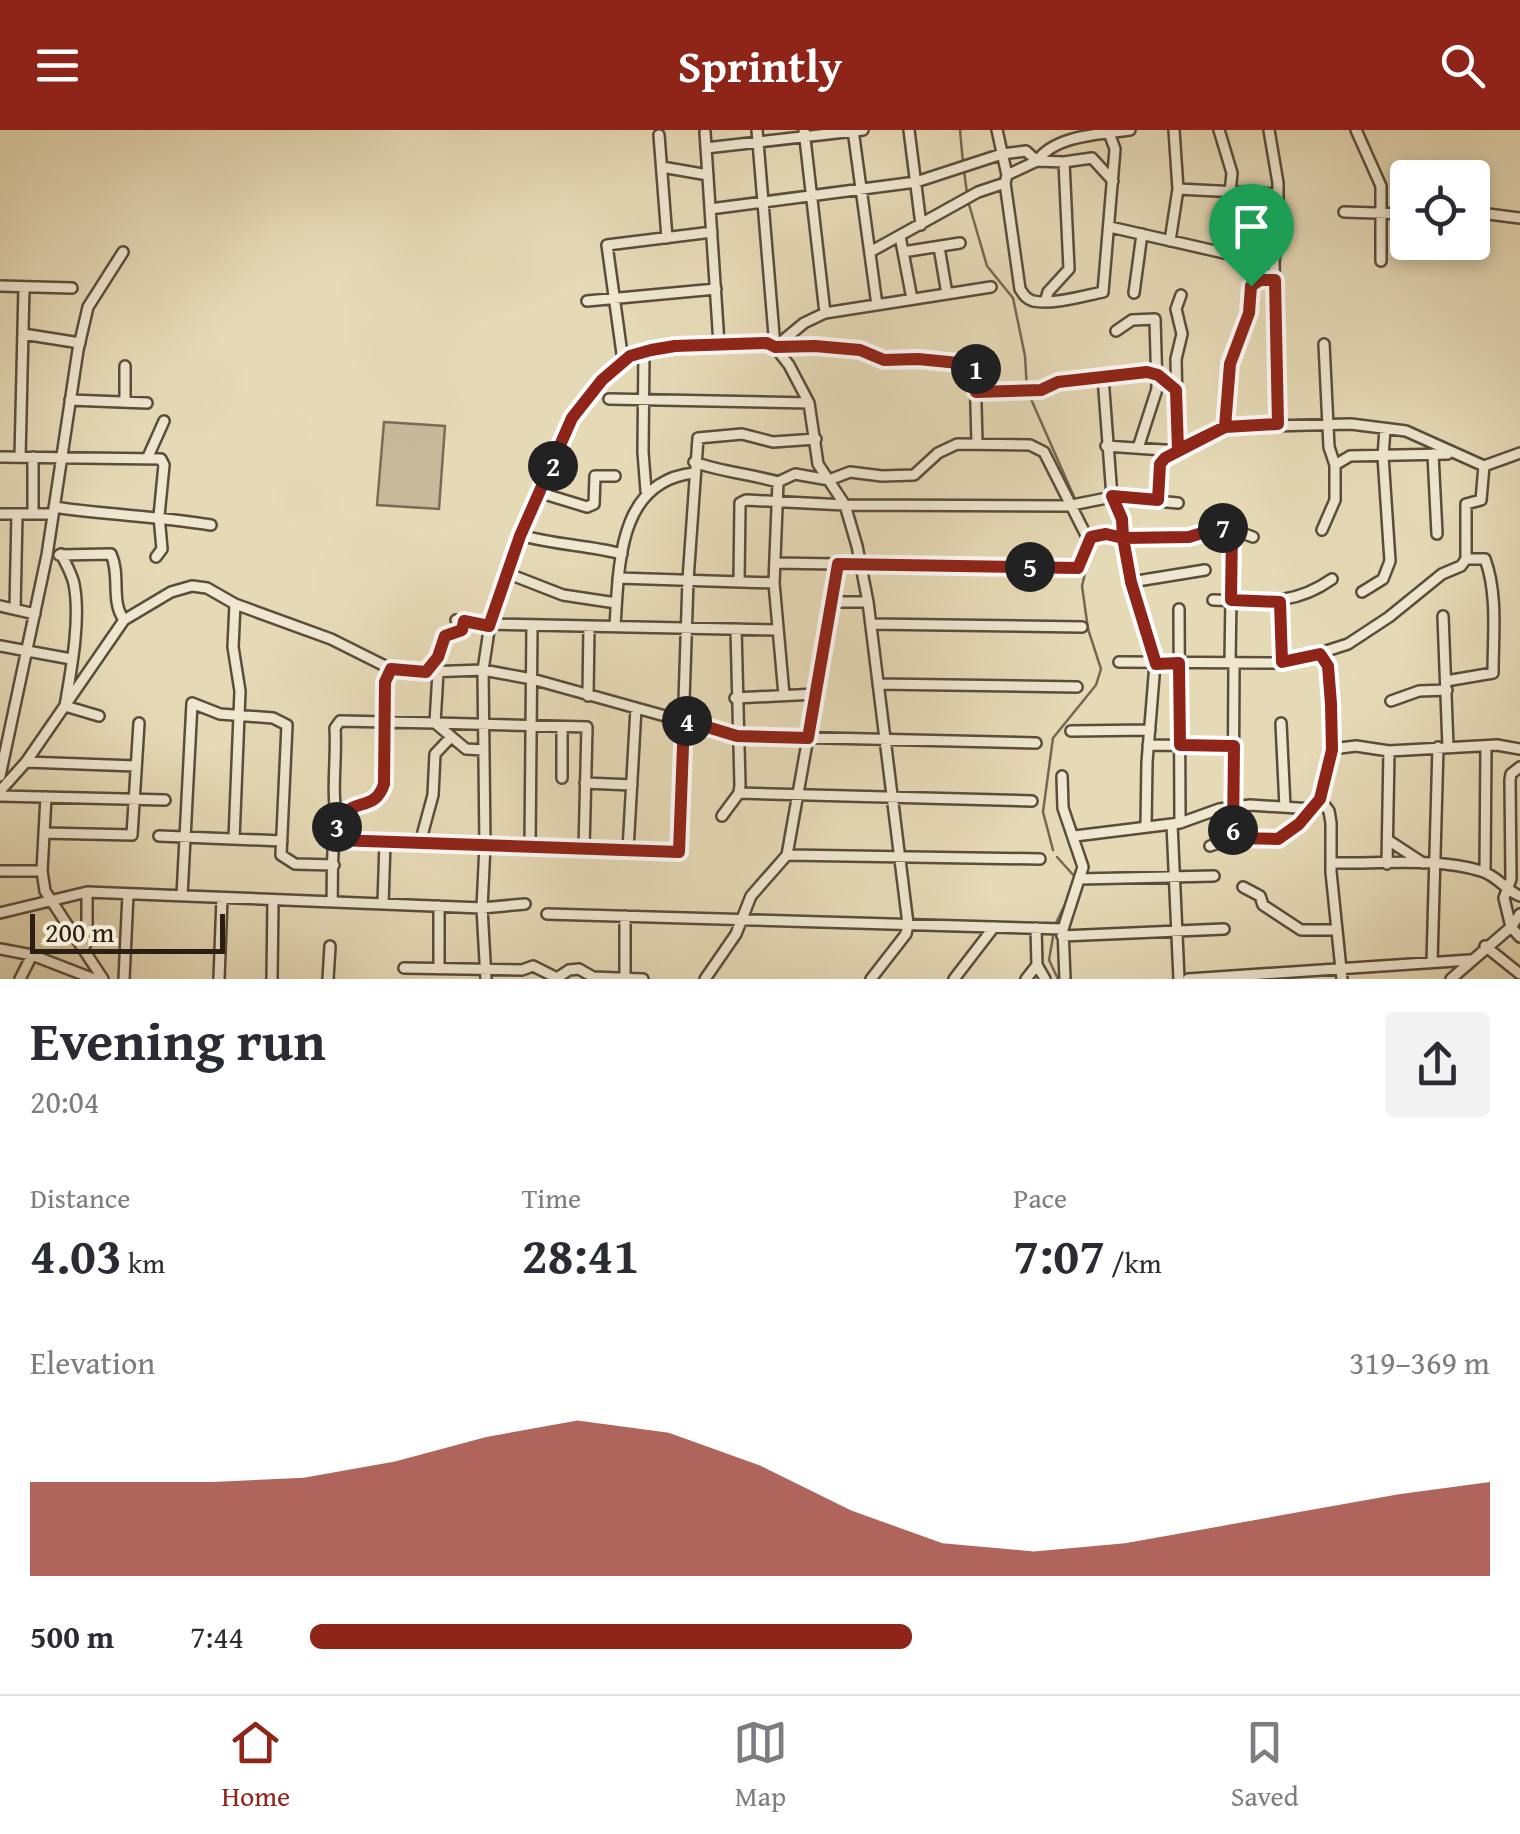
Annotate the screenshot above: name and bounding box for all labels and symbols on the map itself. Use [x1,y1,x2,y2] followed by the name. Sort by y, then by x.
[1209,184,1294,287] pin
[951,344,1001,394] pin: 1
[528,441,578,491] pin: 2
[1198,503,1248,553] pin: 7
[1005,542,1055,592] pin: 5
[662,696,712,746] pin: 4
[312,802,362,852] pin: 3
[1208,805,1258,855] pin: 6
[30,909,225,954] scale bar

